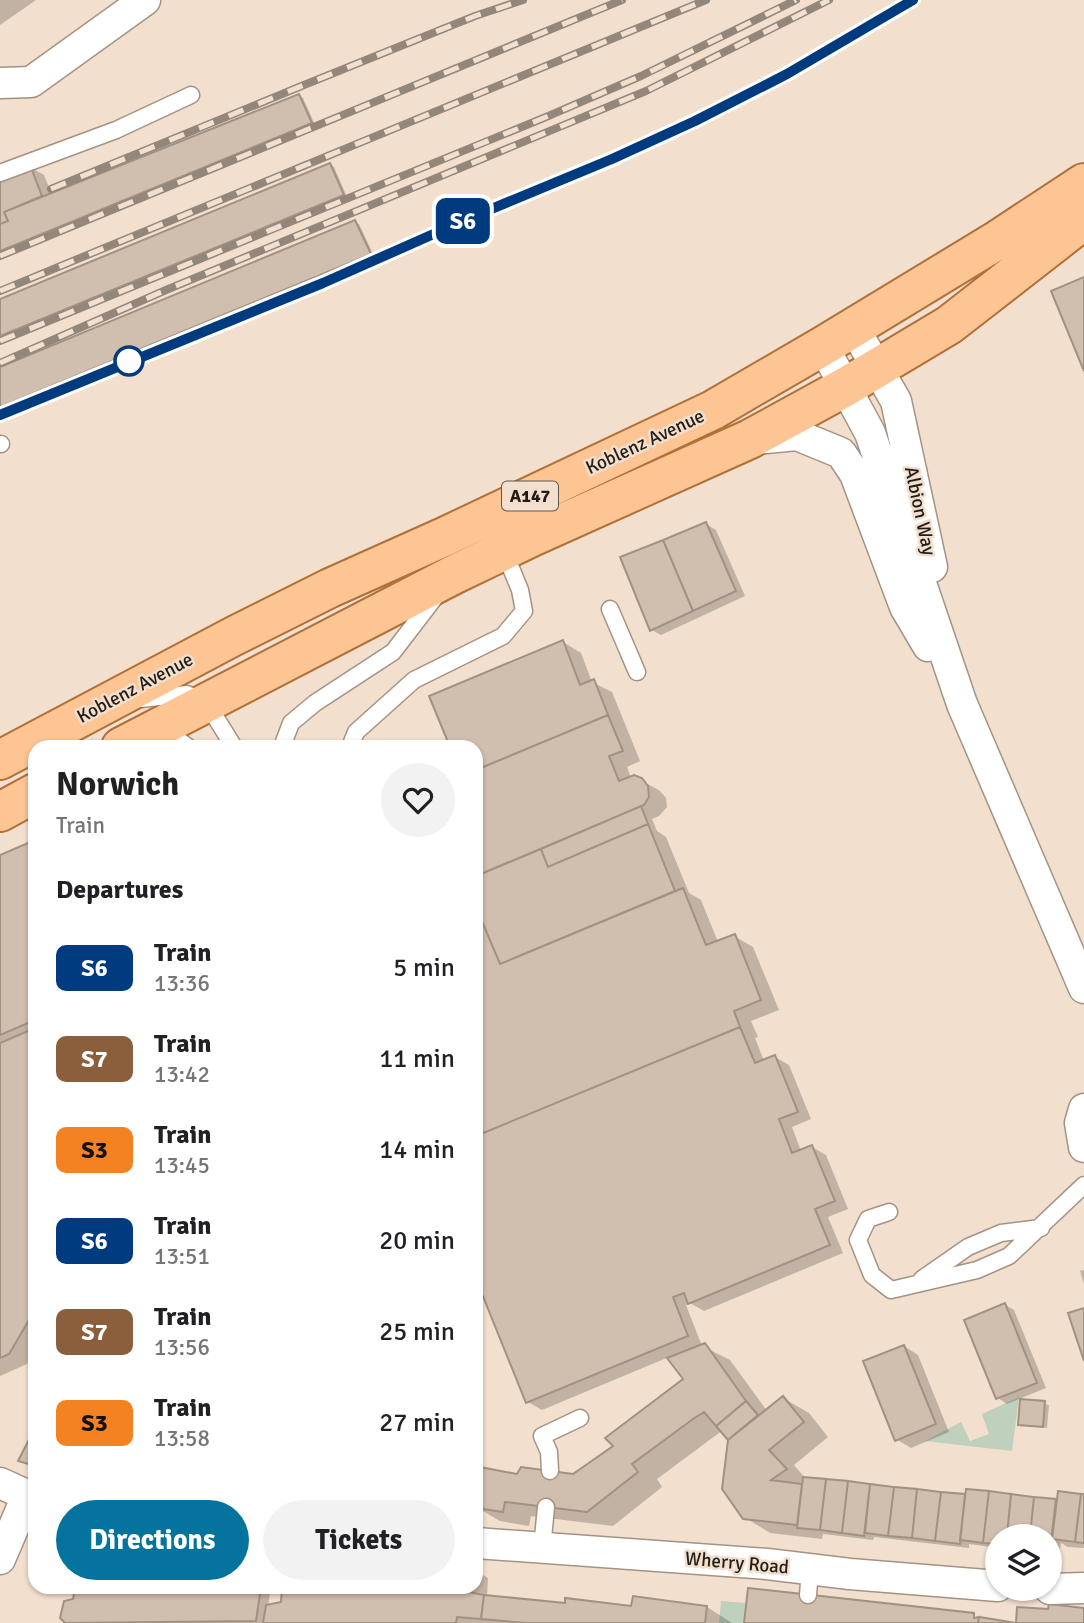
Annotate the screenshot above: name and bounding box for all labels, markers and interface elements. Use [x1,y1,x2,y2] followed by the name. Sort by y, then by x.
[432,198,494,244] line badge: S6
[450,206,476,236] text: S6
[114,346,144,376] unlabelled marker
[582,404,708,480] street label: Koblenz Avenue
[899,464,941,558] street label: Albion Way
[502,482,558,510] road number: A147
[73,647,197,729] street label: Koblenz Avenue
[381,763,455,837] button: heart
[56,764,179,805] text: Norwich
[56,811,105,840] text: Train
[56,874,183,906] text: Departures
[154,937,212,969] text: Train
[393,952,455,984] text: 5 min
[81,953,108,983] text: S6
[154,969,210,998] text: 13:36
[154,1028,212,1060] text: Train
[379,1043,455,1075] text: 11 min
[81,1044,108,1074] text: S7
[154,1060,210,1089] text: 13:42
[154,1119,212,1151] text: Train
[379,1134,455,1166] text: 14 min
[81,1135,108,1165] text: S3
[154,1151,210,1180] text: 13:45
[154,1210,212,1242] text: Train
[379,1225,455,1257] text: 20 min
[81,1226,108,1256] text: S6
[154,1242,210,1271] text: 13:51
[154,1301,212,1333] text: Train
[379,1316,455,1348] text: 25 min
[81,1317,108,1347] text: S7
[154,1333,210,1362] text: 13:56
[154,1392,212,1424] text: Train
[379,1407,455,1439] text: 27 min
[81,1408,108,1438] text: S3
[154,1424,210,1453] text: 13:58
[56,1500,249,1580] button: Directions
[263,1500,455,1580] button: Tickets
[985,1524,1062,1601] map controls
[985,1524,1062,1601] button: layers
[684,1547,790,1579] street label: Wherry Road

